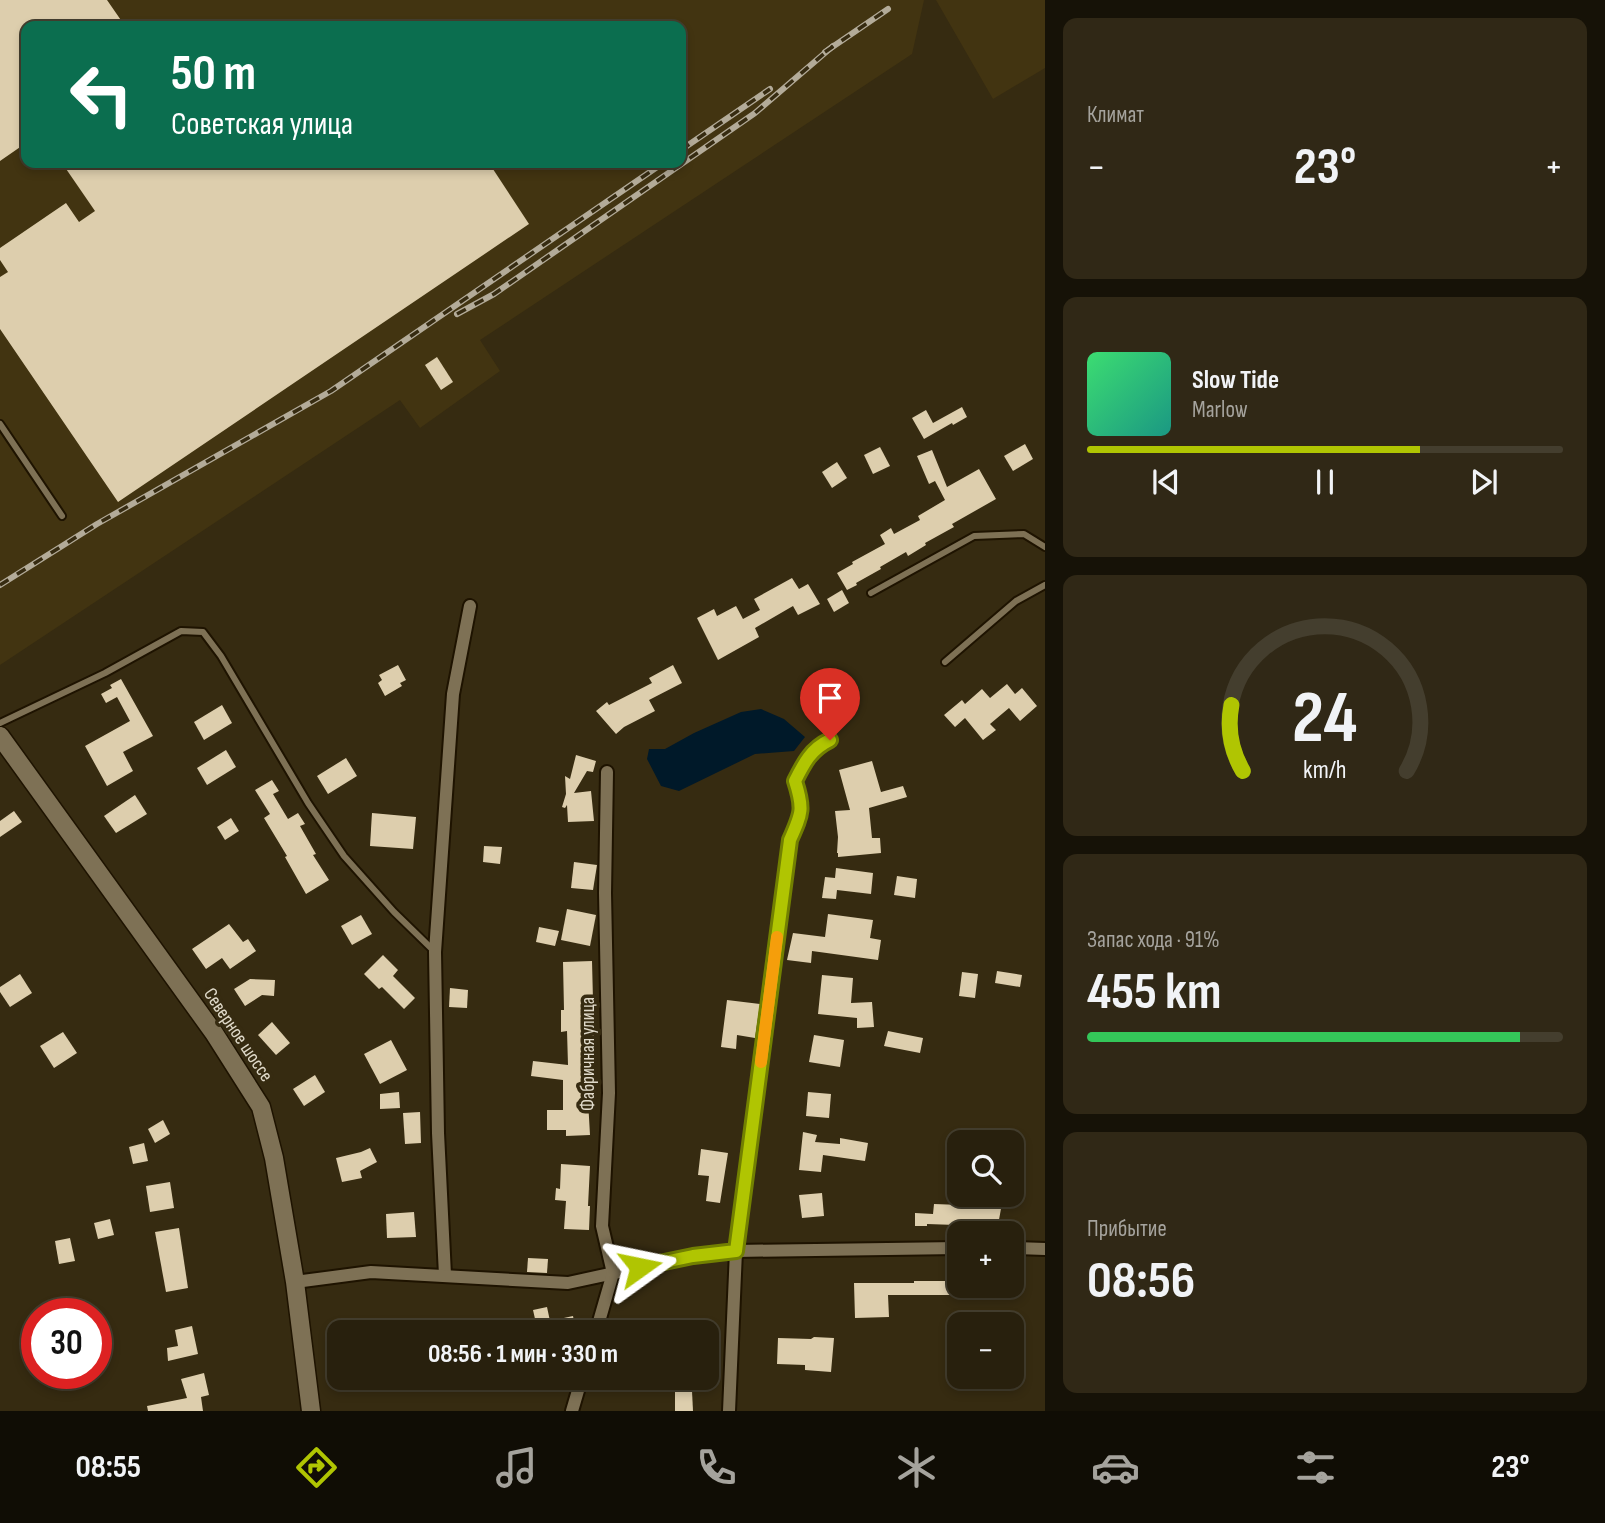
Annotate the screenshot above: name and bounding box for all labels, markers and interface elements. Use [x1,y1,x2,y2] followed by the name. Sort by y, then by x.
[171,45,256,104] text: 50 m
[56,49,147,140] icon: left
[1087,101,1144,129] text: Климат
[171,105,353,144] text: Советская улица
[1294,136,1356,199] text: 23°
[1087,145,1106,190] text: −
[1544,145,1563,190] text: +
[1192,365,1279,396] text: Slow Tide
[1192,396,1248,424] text: Marlow
[1147,463,1185,501] icon: previous
[1306,463,1344,501] icon: pause
[1465,463,1503,501] icon: next
[800,668,860,740] pin
[1292,676,1358,764] text: 24
[811,679,849,717] icon: arrive
[1303,755,1347,786] text: km/h
[1087,926,1220,954] text: Запас хода · 91%
[1087,961,1221,1024] text: 455 km
[198,984,278,1086] street label: Северное шоссе
[577,997,600,1111] street label: Фабричная улица
[947,1130,1024,1389] map controls
[947,1130,1024,1207] button: search
[1087,1215,1167,1243] text: Прибытие
[947,1221,1024,1298] button: +
[603,1230,677,1304] position arrow
[1087,1250,1195,1313] text: 08:56
[21,1298,112,1389] speed limit sign: 30
[947,1312,1024,1389] button: −
[428,1339,618,1370] text: 08:56 · 1 мин · 330 m
[292,1443,341,1492] icon: directions
[492,1443,541,1492] icon: music
[692,1443,741,1492] icon: phone
[892,1443,941,1492] icon: climate
[1091,1443,1140,1492] icon: car
[1291,1443,1340,1492] icon: filters
[75,1448,141,1487] text: 08:55
[1491,1448,1530,1487] text: 23°

